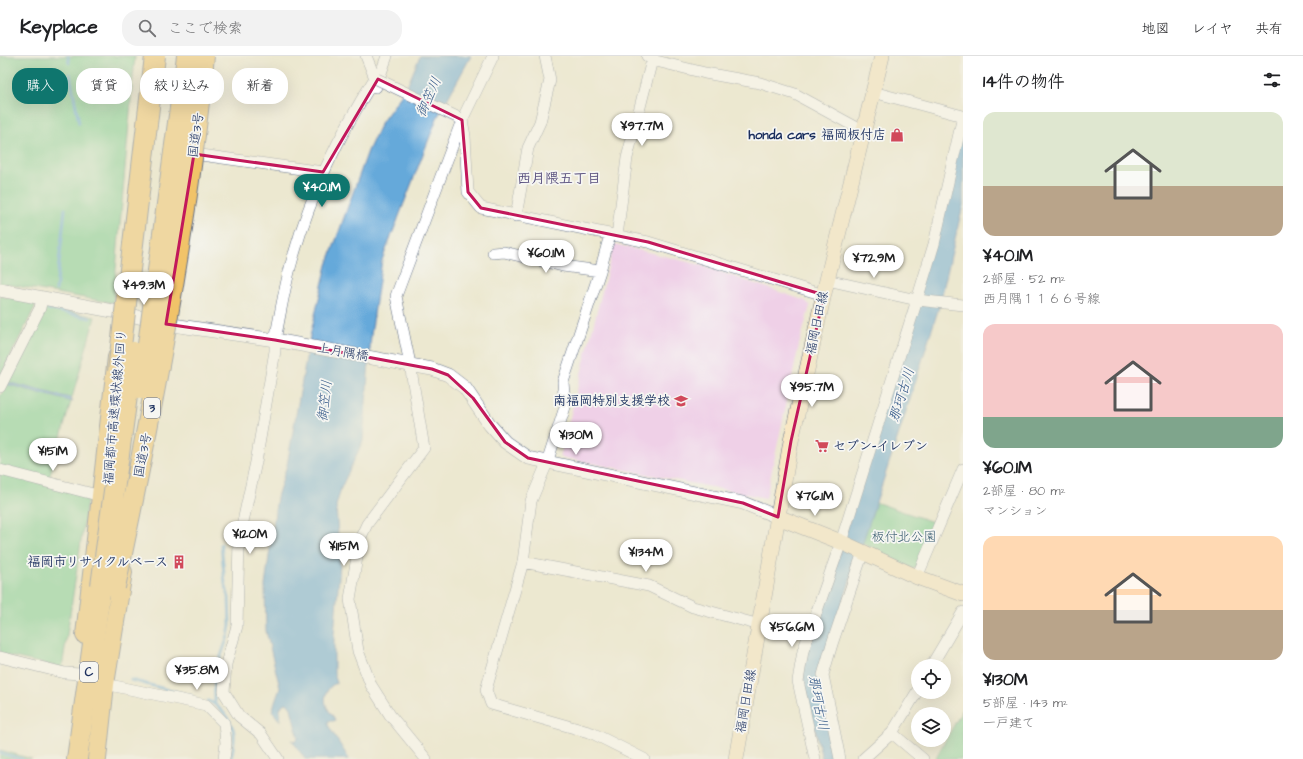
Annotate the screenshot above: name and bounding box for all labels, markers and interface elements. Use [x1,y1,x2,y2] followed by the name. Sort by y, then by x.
[122,10,402,46] search box
[20,14,98,41] text: Keyplace
[136,17,158,39] icon: search
[168,18,243,39] text: ここで検索
[1142,19,1170,39] text: 地図
[1192,19,1233,39] text: レイヤ
[1255,19,1283,39] text: 共有
[12,68,68,104] chip: 購入
[76,68,132,104] chip: 賃貸
[140,68,224,104] chip: 絞り込み
[232,68,288,104] chip: 新着
[1261,69,1283,91] icon: filters
[983,70,1065,94] text: 14件の物件
[411,74,447,120] water label: 御笠川
[184,111,208,159] street label: 国道3号
[609,113,675,147] pin: ¥97.7M
[621,117,663,135] text: ¥97.7M
[749,126,886,144] place label: honda cars 福岡板付店
[889,127,905,143] shop icon: honda cars 福岡板付店
[1097,138,1169,210] icon: home
[517,169,601,189] district label: 西月隈五丁目
[289,174,355,208] pin: ¥40.1M
[303,178,341,196] text: ¥40.1M
[513,240,579,274] pin: ¥60.1M
[527,244,565,262] text: ¥60.1M
[983,244,1033,268] text: ¥40.1M
[841,245,907,279] pin: ¥72.9M
[853,249,895,267] text: ¥72.9M
[983,270,1066,288] text: 2部屋 · 52 m²
[111,272,177,306] pin: ¥49.3M
[123,276,165,294] text: ¥49.3M
[801,288,833,357] street label: 福岡日田線
[983,290,1100,308] text: 西月隅１１６６号線
[99,329,131,485] street label: 福岡都市高速環状線外回り
[316,339,370,365] street label: 上月隅橋
[1097,350,1169,422] icon: home
[884,365,920,425] water label: 那珂古川
[779,374,845,408] pin: ¥95.7M
[790,378,834,396] text: ¥95.7M
[313,379,337,423] water label: 御笠川
[553,392,670,410] place label: 南福岡特別支援学校
[673,393,689,409] school or university icon: 南福岡特別支援学校
[144,398,160,418] road number: 3
[548,422,604,456] pin: ¥130M
[559,426,593,444] text: ¥130M
[130,431,156,479] street label: 国道3号
[833,437,928,455] place label: セブン-イレブン
[25,438,81,472] pin: ¥151M
[814,438,830,454] supermarket icon: セブン-イレブン
[38,442,68,460] text: ¥151M
[983,456,1032,480] text: ¥60.1M
[983,482,1066,500] text: 2部屋 · 80 m²
[782,483,848,517] pin: ¥76.1M
[796,487,834,505] text: ¥76.1M
[983,502,1047,520] text: マンション
[222,521,278,555] pin: ¥120M
[232,525,268,543] text: ¥120M
[871,528,937,546] park label: 板付北公園
[316,533,372,567] pin: ¥115M
[329,537,359,555] text: ¥115M
[618,539,674,573] pin: ¥134M
[629,543,663,561] text: ¥134M
[27,553,168,571] place label: 福岡市リサイクルベース
[171,554,187,570] building icon: 福岡市リサイクルベース
[1097,562,1169,634] icon: home
[759,614,825,648] pin: ¥56.6M
[769,618,815,636] text: ¥56.6M
[164,657,230,691] pin: ¥35.8M
[911,659,951,747] map controls
[911,659,951,699] button: locate
[175,661,219,679] text: ¥35.8M
[80,662,98,682] road number: C
[731,666,761,735] street label: 福岡日田線
[983,668,1028,692] text: ¥130M
[803,674,833,732] water label: 那珂古川
[983,694,1068,712] text: 5部屋 · 143 m²
[911,707,951,747] button: layers
[983,714,1035,732] text: 一戸建て

